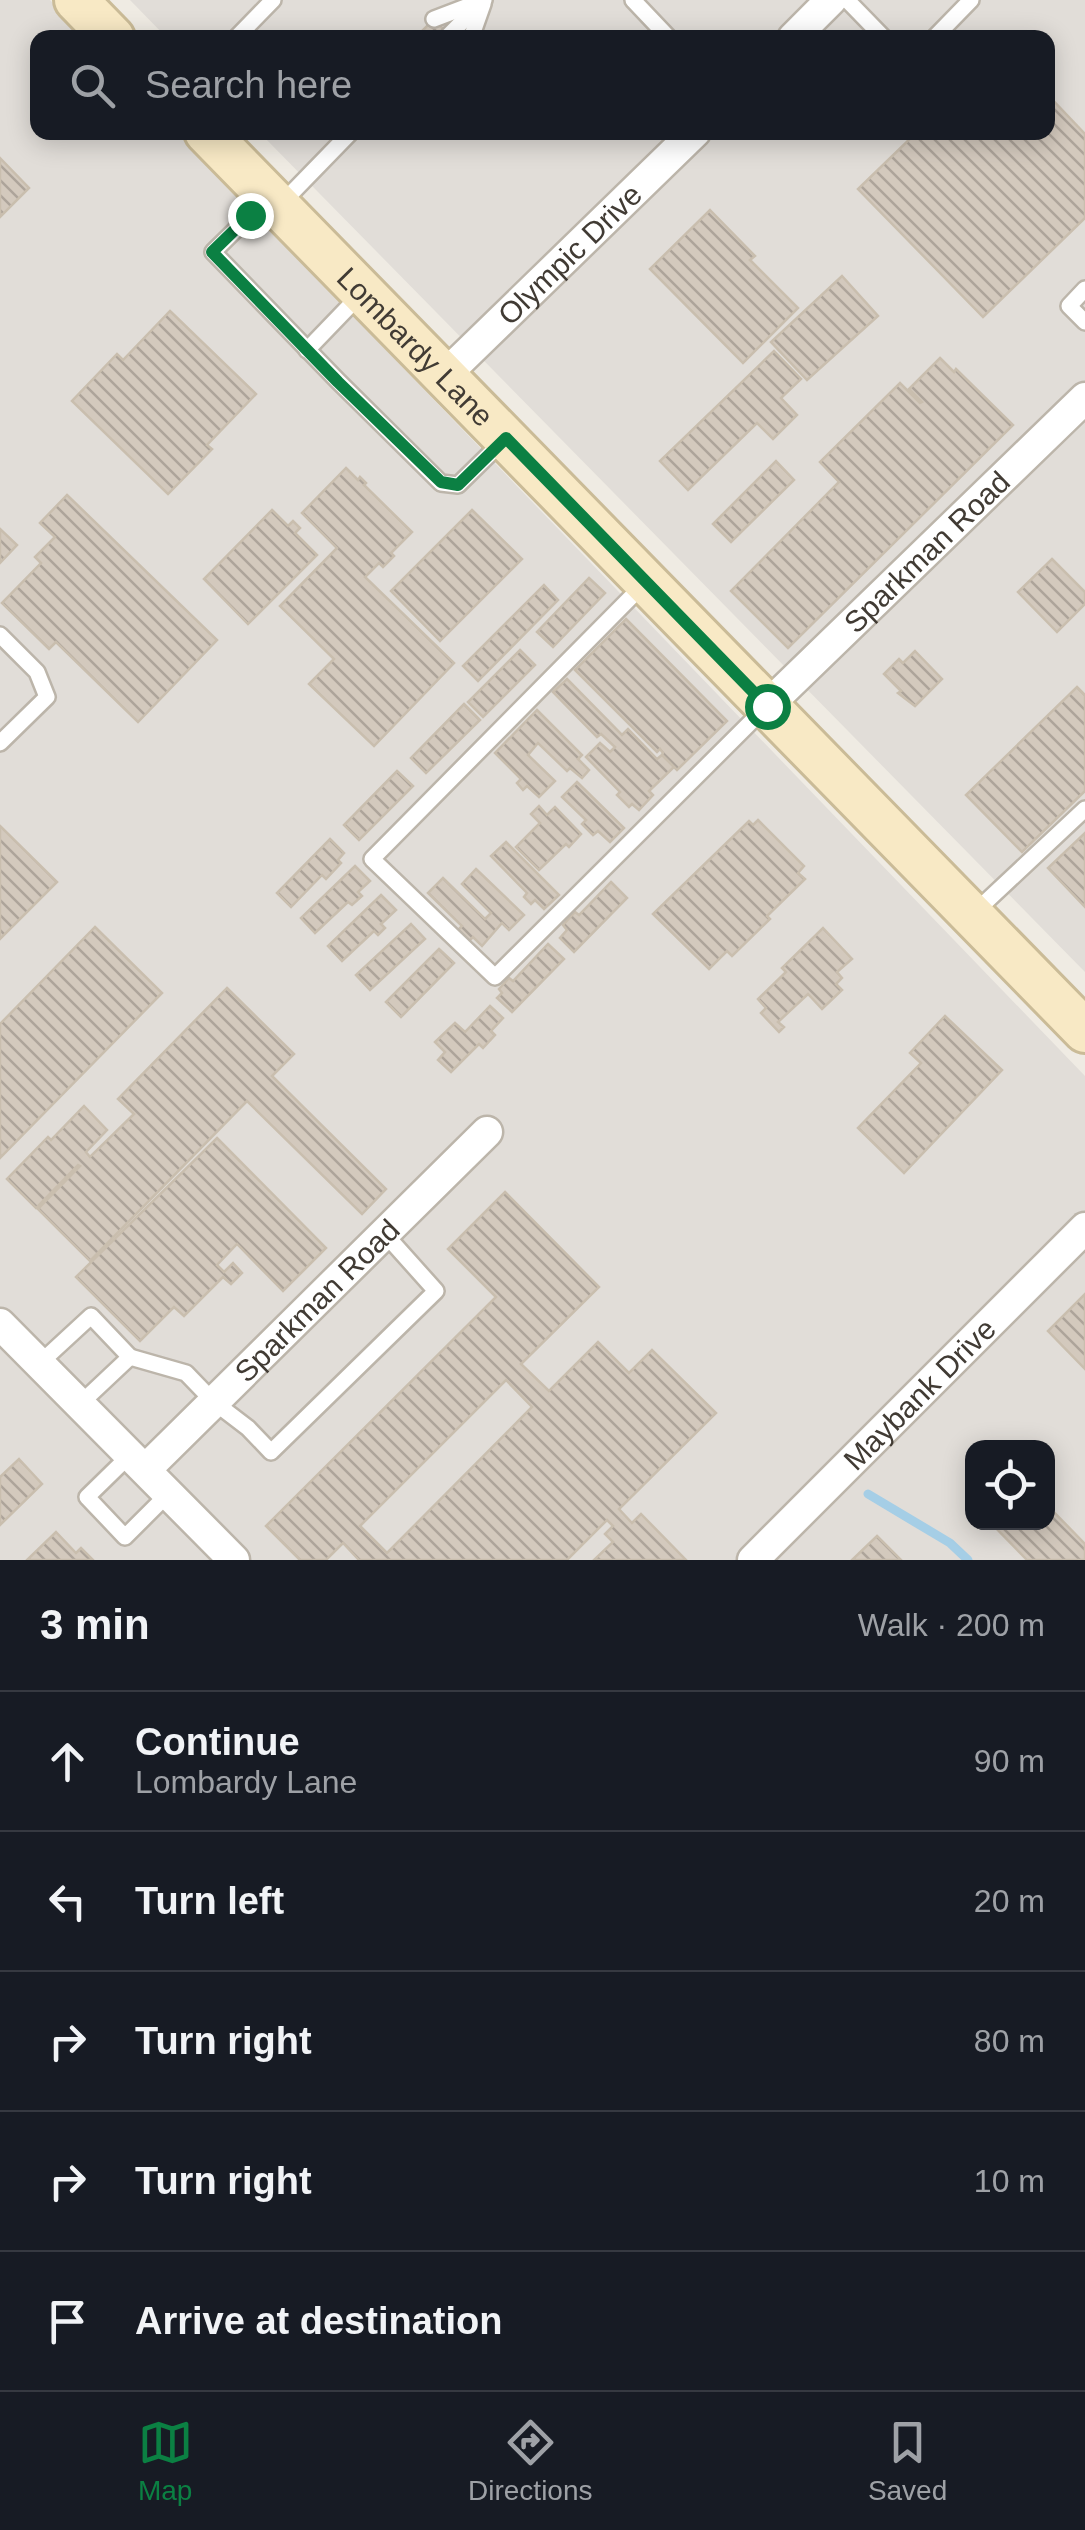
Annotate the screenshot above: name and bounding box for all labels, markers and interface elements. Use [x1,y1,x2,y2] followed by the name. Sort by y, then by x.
[30,30,1055,140] search box
[65,58,120,113] icon: search
[145,64,352,106] text: Search here
[491,177,648,331] street label: Olympic Drive
[228,193,274,239] route end
[331,260,500,433] street label: Lombardy Lane
[837,464,1016,639] street label: Sparkman Road
[745,684,791,730] route start
[228,1212,405,1388] street label: Sparkman Road
[837,1311,1002,1476] street label: Maybank Drive
[965,1440,1055,1530] map controls
[965,1440,1055,1530] button: locate
[40,1601,150,1648] text: 3 min
[858,1607,1045,1643] text: Walk · 200 m
[135,1721,300,1763] text: Continue
[40,1734,95,1789] icon: ahead
[974,1743,1045,1779] text: 90 m
[135,1764,357,1800] text: Lombardy Lane
[40,1874,95,1929] icon: left
[135,1880,284,1922] text: Turn left
[974,1883,1045,1919] text: 20 m
[40,2014,95,2069] icon: right
[135,2020,312,2062] text: Turn right
[974,2023,1045,2059] text: 80 m
[40,2154,95,2209] icon: right
[135,2160,312,2202] text: Turn right
[974,2163,1045,2199] text: 10 m
[40,2294,95,2349] icon: arrive
[135,2300,502,2342] text: Arrive at destination
[138,2415,193,2507] tab: Map
[468,2415,593,2507] tab: Directions
[868,2415,947,2507] tab: Saved

